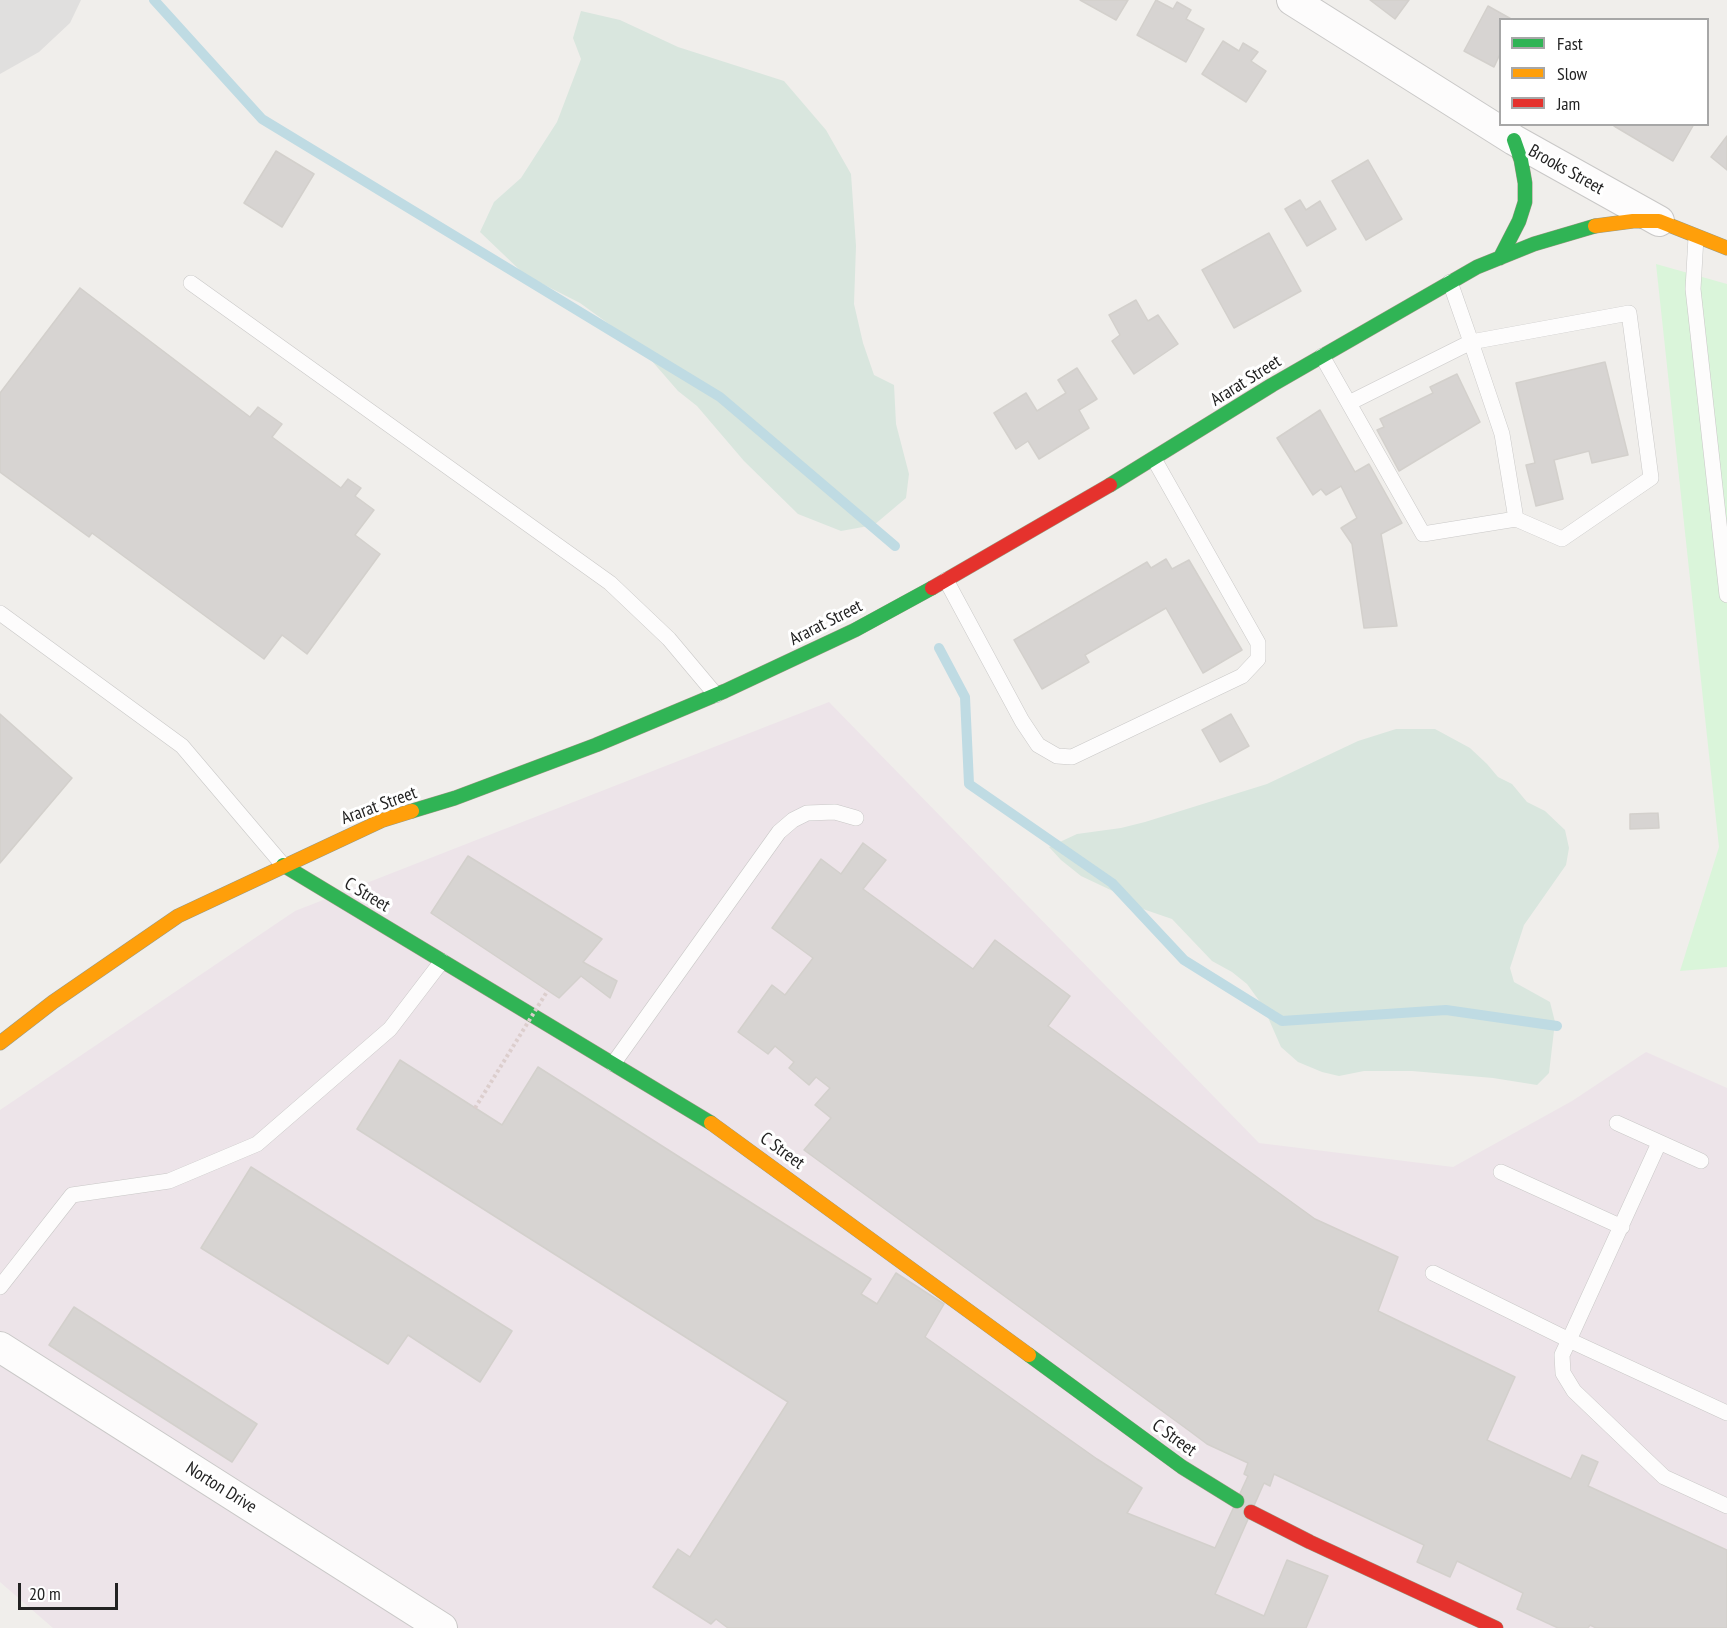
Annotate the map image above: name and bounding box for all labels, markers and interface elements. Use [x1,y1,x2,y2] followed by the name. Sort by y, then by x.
[1499,18,1709,126] legend
[1557,32,1583,55] text: Fast
[1557,62,1587,85] text: Slow
[1557,92,1580,115] text: Jam
[1524,140,1608,200] street label: Brooks Street
[1207,351,1285,411] street label: Ararat Street
[786,595,866,651] street label: Ararat Street
[338,782,420,830] street label: Ararat Street
[340,873,394,917] street label: C Street
[756,1128,808,1174] street label: C Street
[1148,1415,1200,1461] street label: C Street
[181,1458,261,1518] street label: Norton Drive
[21,1571,122,1609] scale bar
[29,1582,61,1605] text: 20 m

